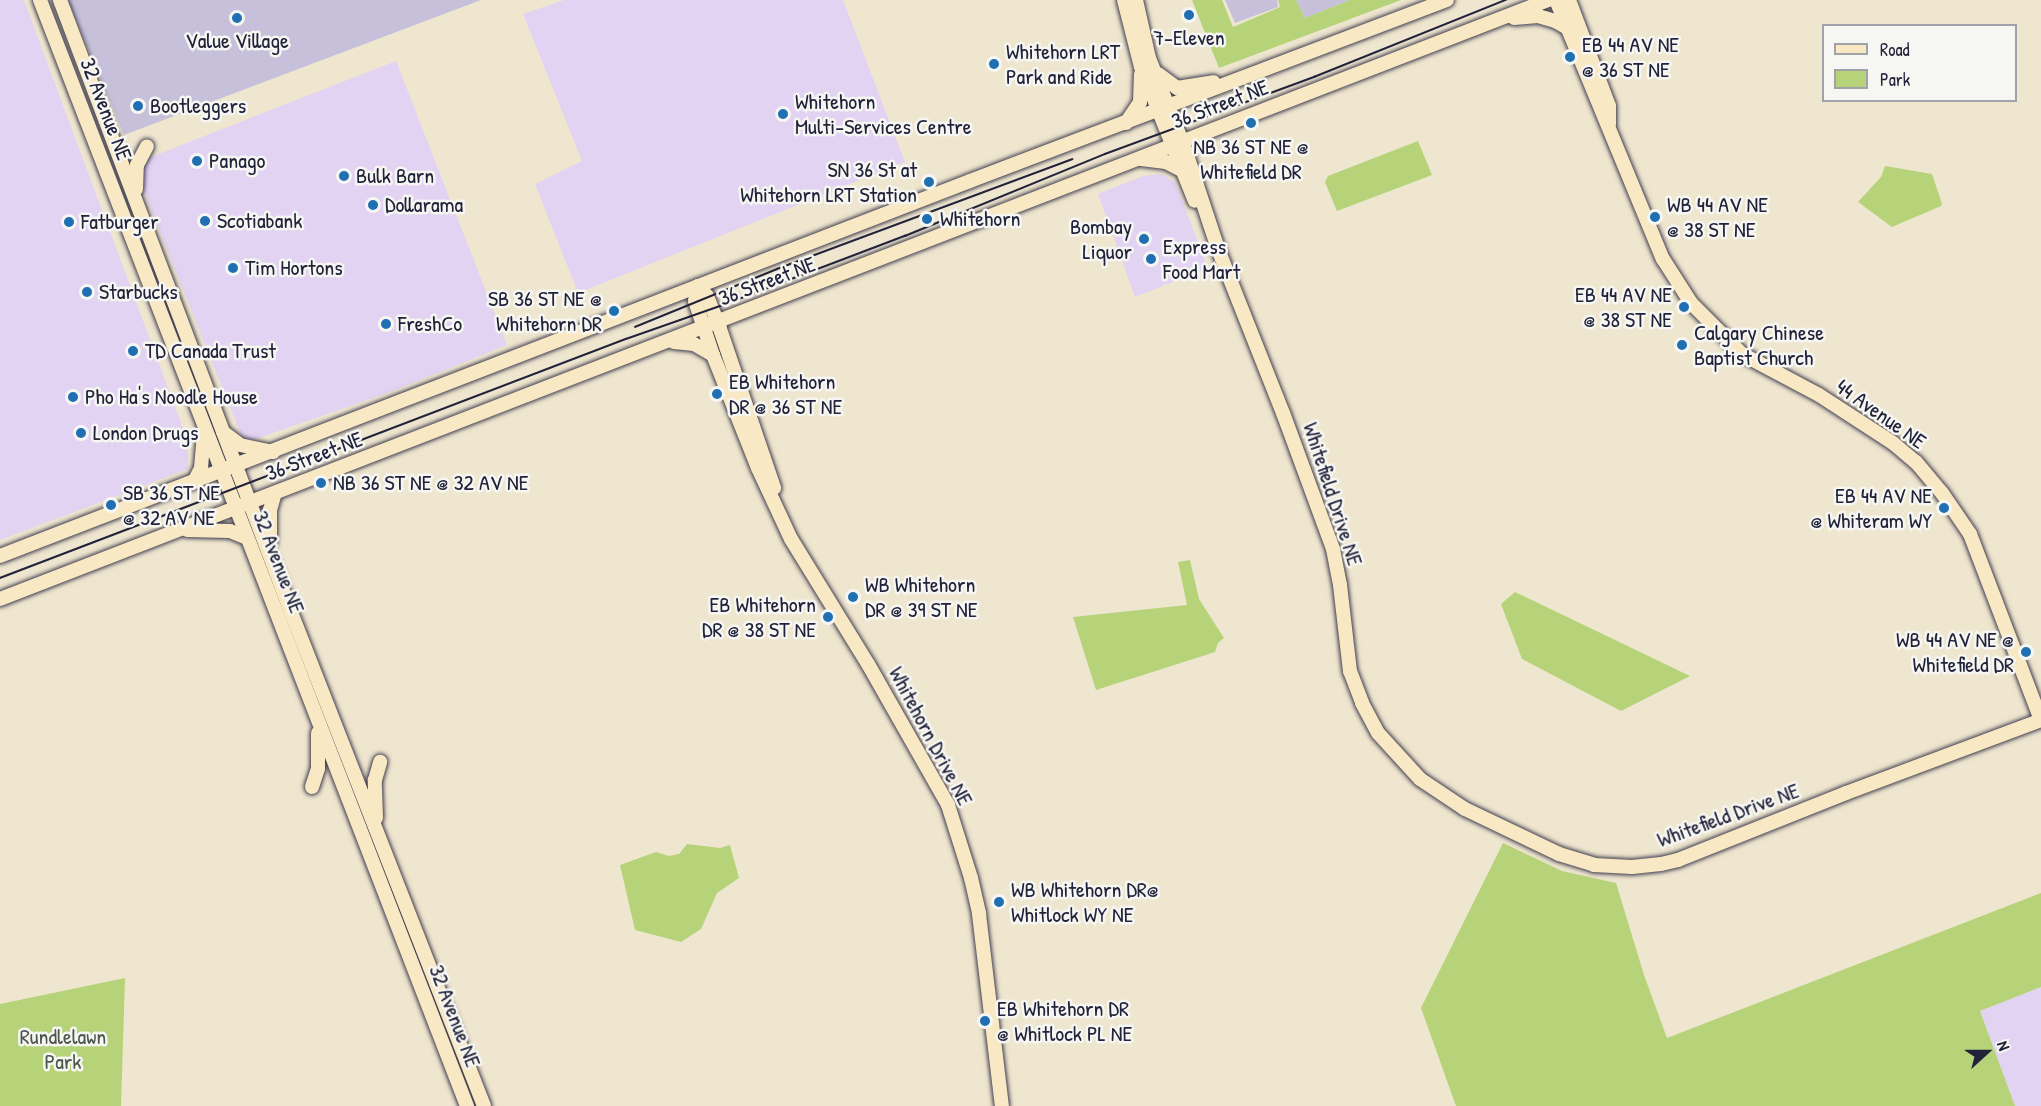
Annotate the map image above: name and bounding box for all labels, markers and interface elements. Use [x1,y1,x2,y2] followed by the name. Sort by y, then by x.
[1182,8,1196,22] marker: 7-Eleven
[230,11,244,25] marker: Value Village
[1822,24,2017,102] legend
[1153,25,1225,51] place label: 7-Eleven
[185,28,289,54] place label: Value Village
[1582,31,1679,82] place label: EB 44 AV NE @ 36 ST NE
[1880,37,1910,62] text: Road
[1006,38,1120,90] place label: Whitehorn LRT Park and Ride
[1563,50,1577,64] marker: EB 44 AV NE @ 36 ST NE
[74,54,138,164] street label: 32 Avenue NE
[987,57,1001,71] marker: Whitehorn LRT Park and Ride
[1880,67,1910,92] text: Park
[1168,74,1272,134] street label: 36 Street NE
[795,88,972,140] place label: Whitehorn Multi-Services Centre
[150,93,246,119] place label: Bootleggers
[131,99,145,113] marker: Bootleggers
[776,107,790,121] marker: Whitehorn Multi-Services Centre
[1244,116,1258,130] marker: NB 36 ST NE @ Whitefield DR
[1193,133,1309,184] place label: NB 36 ST NE @ Whitefield DR
[209,148,265,174] place label: Panago
[190,154,204,168] marker: Panago
[740,156,917,208] place label: SN 36 St at Whitehorn LRT Station
[356,163,434,189] place label: Bulk Barn
[337,169,351,183] marker: Bulk Barn
[922,175,936,189] marker: SN 36 St at Whitehorn LRT Station
[1667,191,1768,242] place label: WB 44 AV NE @ 38 ST NE
[385,192,463,218] place label: Dollarama
[366,198,380,212] marker: Dollarama
[940,206,1021,232] place label: Whitehorn
[217,208,302,234] place label: Scotiabank
[81,209,159,235] place label: Fatburger
[918,210,936,228] marker: Whitehorn
[1648,210,1662,224] marker: WB 44 AV NE @ 38 ST NE
[1070,213,1132,264] place label: Bombay Liquor
[198,214,212,228] marker: Scotiabank
[62,215,76,229] marker: Fatburger
[1137,232,1151,246] marker: Bombay Liquor
[1163,233,1240,284] place label: Express Food Mart
[715,251,819,311] street label: 36 Street NE
[1144,252,1158,266] marker: Express Food Mart
[245,255,343,281] place label: Tim Hortons
[226,261,240,275] marker: Tim Hortons
[99,279,178,305] place label: Starbucks
[1575,281,1672,332] place label: EB 44 AV NE @ 38 ST NE
[80,285,94,299] marker: Starbucks
[488,285,602,336] place label: SB 36 ST NE @ Whitehorn DR
[1677,300,1691,314] marker: EB 44 AV NE @ 38 ST NE
[607,304,621,318] marker: SB 36 ST NE @ Whitehorn DR
[398,311,462,337] place label: FreshCo
[379,317,393,331] marker: FreshCo
[1694,319,1824,370] place label: Calgary Chinese Baptist Church
[145,338,276,364] place label: TD Canada Trust
[1675,338,1689,352] marker: Calgary Chinese Baptist Church
[126,344,140,358] marker: TD Canada Trust
[729,368,842,420] place label: EB Whitehorn DR @ 36 ST NE
[1831,373,1931,455] street label: 44 Avenue NE
[85,384,258,410] place label: Pho Ha's Noodle House
[710,387,724,401] marker: EB Whitehorn DR @ 36 ST NE
[66,390,80,404] marker: Pho Ha's Noodle House
[1297,419,1369,569] street label: Whitefield Drive NE
[93,420,198,446] place label: London Drugs
[74,426,88,440] marker: London Drugs
[262,426,366,486] street label: 36 Street NE
[333,470,529,496] place label: NB 36 ST NE @ 32 AV NE
[314,476,328,490] marker: NB 36 ST NE @ 32 AV NE
[123,479,220,530] place label: SB 36 ST NE @ 32 AV NE
[1810,482,1932,534] place label: EB 44 AV NE @ Whiteram WY
[104,498,118,512] marker: SB 36 ST NE @ 32 AV NE
[1937,501,1951,515] marker: EB 44 AV NE @ Whiteram WY
[247,507,311,617] street label: 32 Avenue NE
[865,571,978,622] place label: WB Whitehorn DR @ 39 ST NE
[846,590,860,604] marker: WB Whitehorn DR @ 39 ST NE
[702,591,816,642] place label: EB Whitehorn DR @ 38 ST NE
[821,610,835,624] marker: EB Whitehorn DR @ 38 ST NE
[1896,626,2014,678] place label: WB 44 AV NE @ Whitefield DR
[2019,645,2033,659] marker: WB 44 AV NE @ Whitefield DR
[883,662,979,810] street label: Whitehorn Drive NE
[1653,777,1803,853] street label: Whitefield Drive NE
[1011,876,1159,927] place label: WB Whitehorn DR@ Whitlock WY NE
[992,895,1006,909] marker: WB Whitehorn DR@ Whitlock WY NE
[423,961,487,1071] street label: 32 Avenue NE
[997,995,1132,1046] place label: EB Whitehorn DR @ Whitlock PL NE
[978,1014,992,1028] marker: EB Whitehorn DR @ Whitlock PL NE
[1957,1022,2017,1082] north arrow
[20,1023,106,1074] park label: Rundlelawn Park
[1992,1038,2016,1053] text: N

